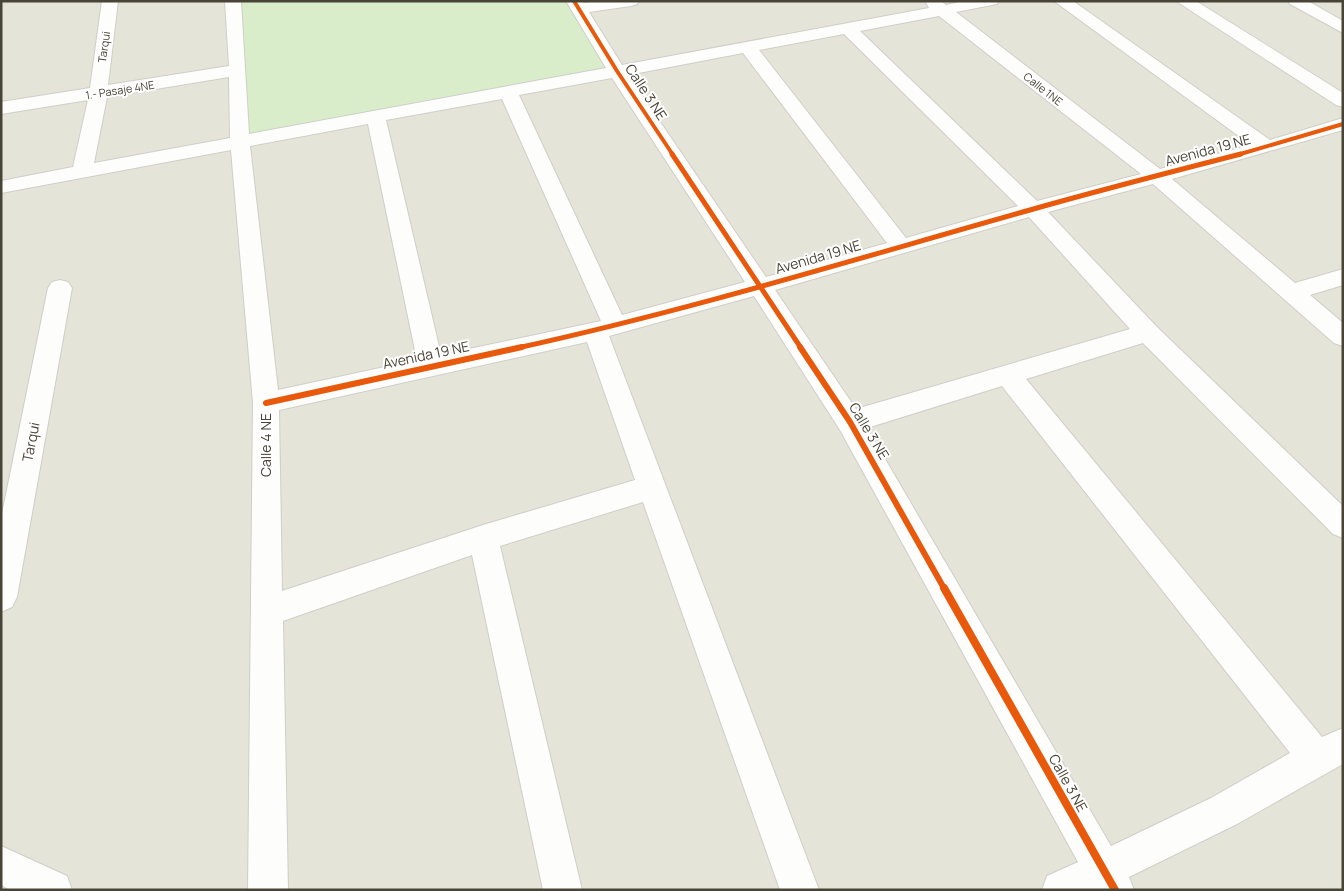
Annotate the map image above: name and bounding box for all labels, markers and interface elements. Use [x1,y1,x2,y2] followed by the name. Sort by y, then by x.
[94,30,113,64] street label: Tarqui
[621,60,672,124] street label: Calle 3 NE
[1021,69,1066,109] street label: Calle 1NE
[84,77,155,102] street label: 1.- Pasaje 4NE
[1163,129,1253,170] street label: Avenida 19 NE
[773,235,863,278] street label: Avenida 19 NE
[381,336,471,373] street label: Avenida 19 NE
[845,399,894,463] street label: Calle 3 NE
[256,413,275,477] street label: Calle 4 NE
[17,420,44,463] street label: Tarqui
[1045,750,1092,815] street label: Calle 3 NE

